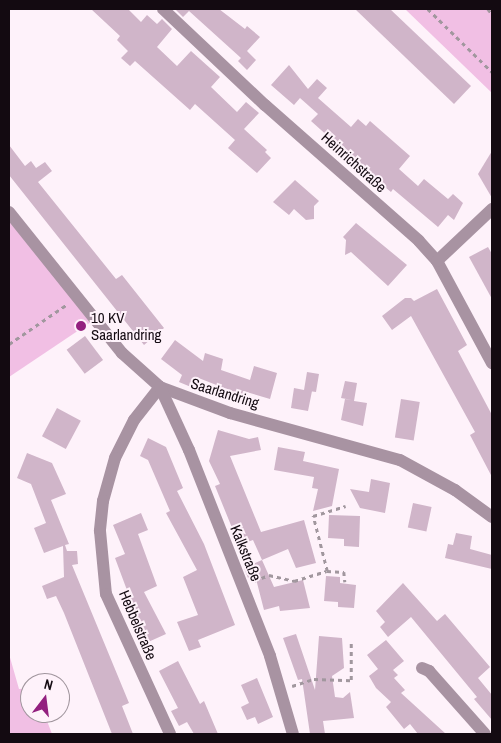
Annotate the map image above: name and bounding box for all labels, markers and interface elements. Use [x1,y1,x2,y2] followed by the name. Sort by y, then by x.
[318,128,390,196] street label: Heinrichstraße
[91,308,161,343] place label: 10 KV Saarlandring
[75,320,87,332] marker: 10 KV Saarlandring
[189,374,261,412] street label: Saarlandring
[227,522,265,584] street label: Kalkstraße
[115,588,161,662] street label: Hebbelstraße
[20,673,70,723] north arrow
[42,675,55,694] text: N

